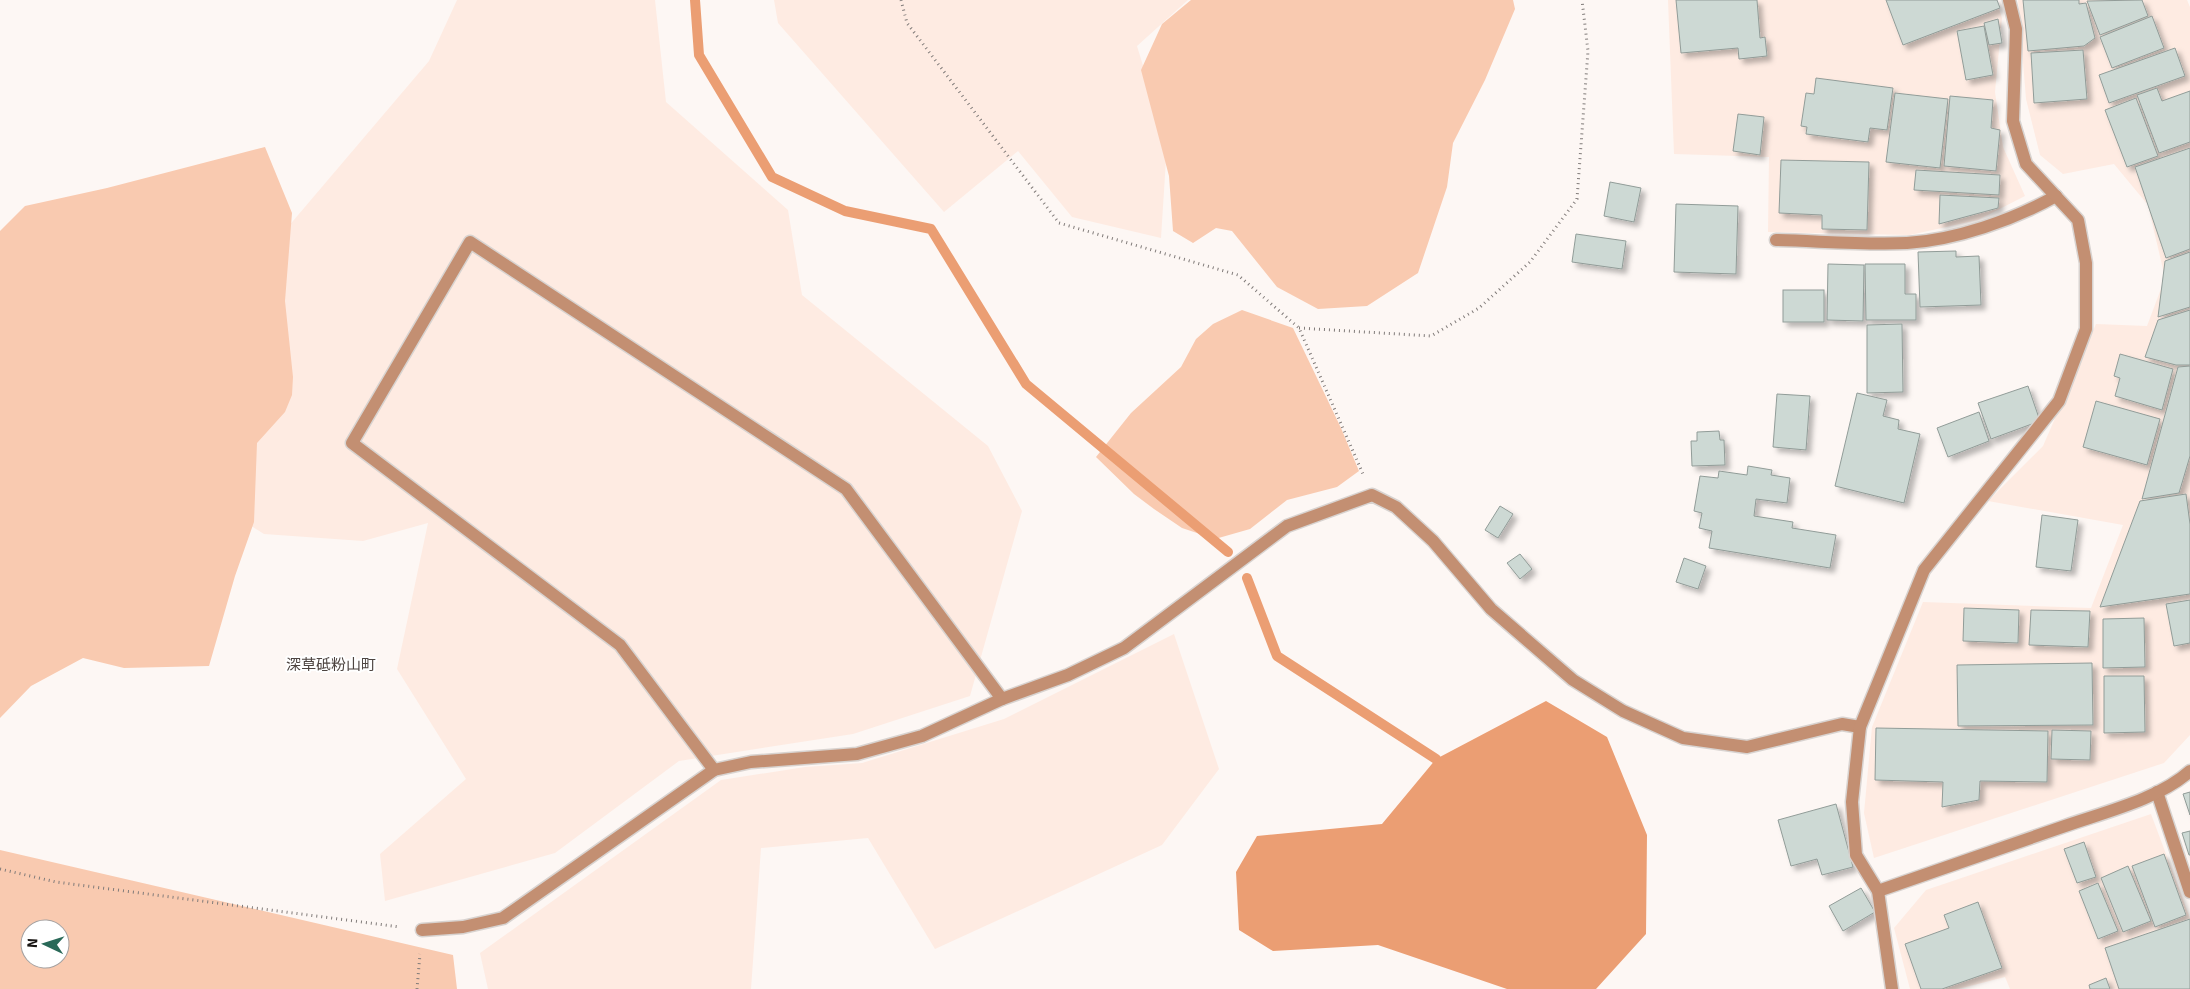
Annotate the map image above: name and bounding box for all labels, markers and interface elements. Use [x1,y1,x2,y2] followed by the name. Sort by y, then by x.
[286,656,376,674] district label: 深草砥粉山町
[20,919,70,969] north arrow
[24,938,41,949] text: N

